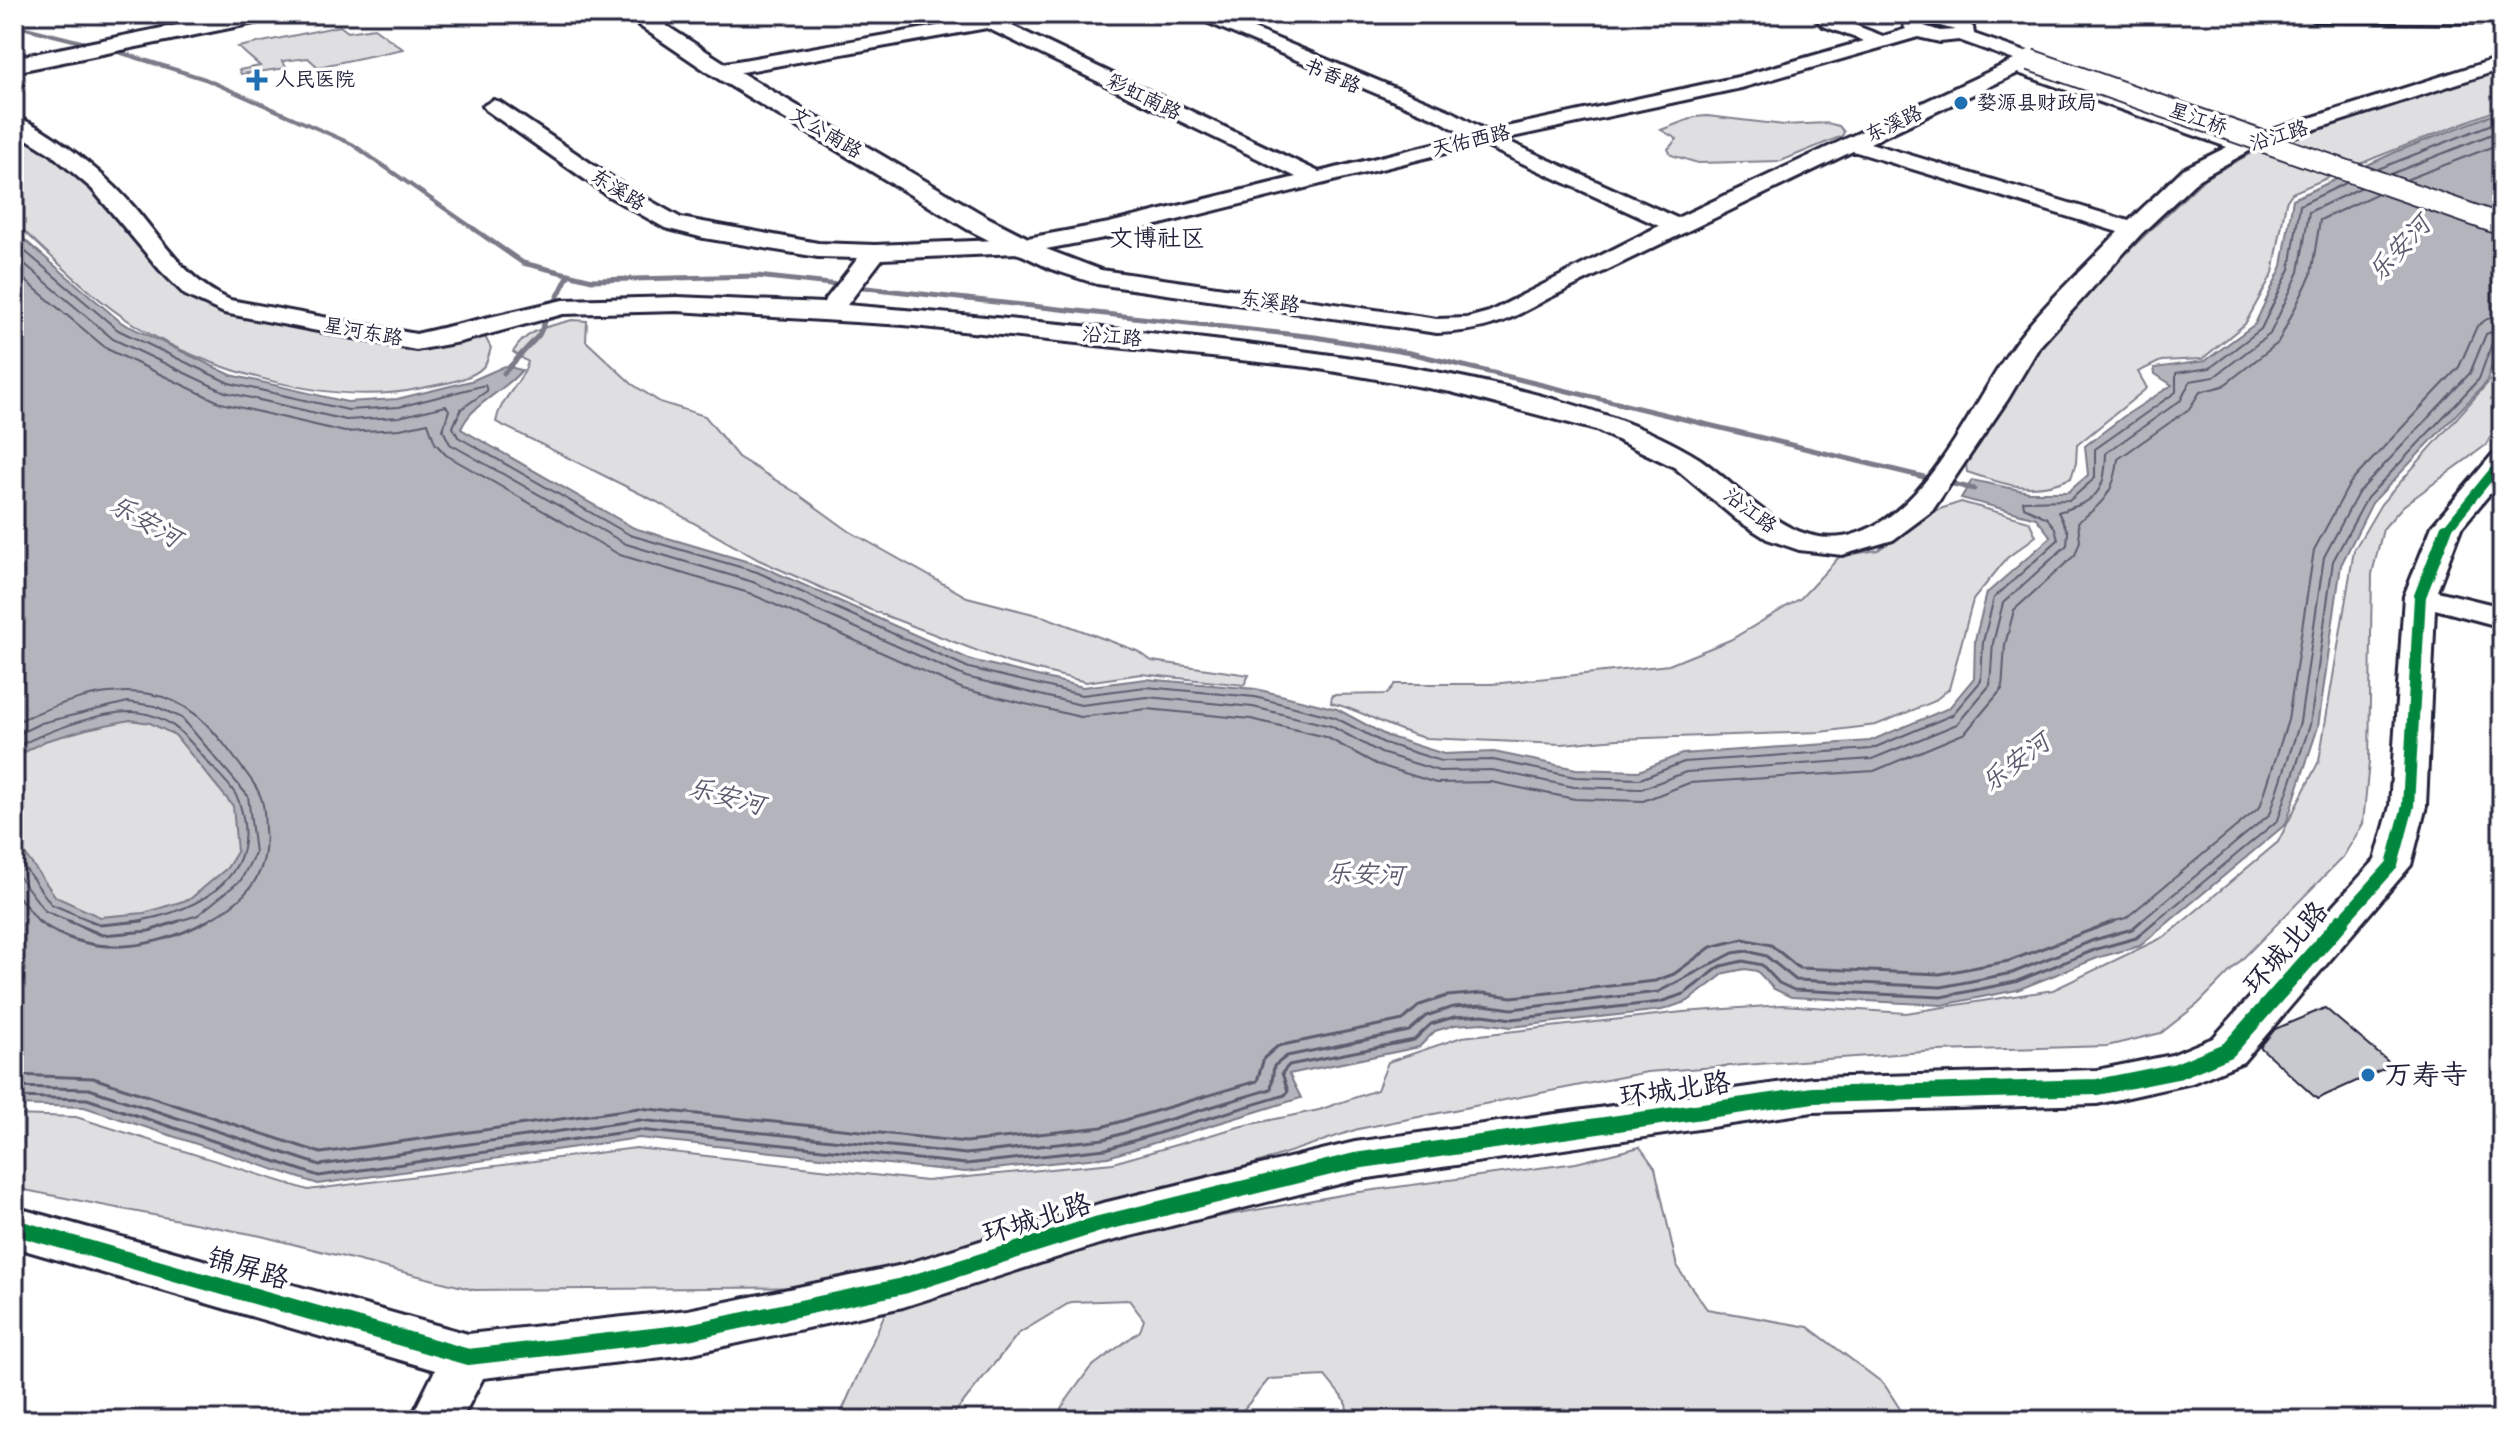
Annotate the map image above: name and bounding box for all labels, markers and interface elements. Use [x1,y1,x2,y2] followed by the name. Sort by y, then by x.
[1300,53,1365,99] street label: 书香路
[275,68,355,92] place label: 人民医院
[246,69,268,91] marker: 人民医院
[1103,69,1186,126] street label: 彩虹南路
[1977,91,2097,115] place label: 婺源县财政局
[1952,94,1970,112] marker: 婺源县财政局
[2166,98,2230,140] street label: 星江桥
[1862,100,1927,148] street label: 东溪路
[786,102,867,164] street label: 文公南路
[2247,115,2312,156] street label: 沿江路
[1429,120,1514,162] street label: 天佑西路
[586,164,651,217] street label: 东溪路
[2362,207,2441,288] water label: 乐安河
[1109,224,1205,253] district label: 文博社区
[1239,286,1302,318] street label: 东溪路
[322,313,405,351] street label: 星河东路
[1081,322,1144,352] street label: 沿江路
[1719,483,1782,539] street label: 沿江路
[103,489,190,557] water label: 乐安河
[1976,725,2060,799] water label: 乐安河
[684,772,772,823] water label: 乐安河
[1325,858,1409,892] water label: 乐安河
[2237,895,2335,1001] street label: 环城北路
[2384,1059,2468,1092] place label: 万寿寺
[1617,1066,1733,1114] street label: 环城北路
[2359,1066,2377,1084] marker: 万寿寺
[979,1187,1095,1251] street label: 环城北路
[203,1242,293,1296] street label: 锦屏路

